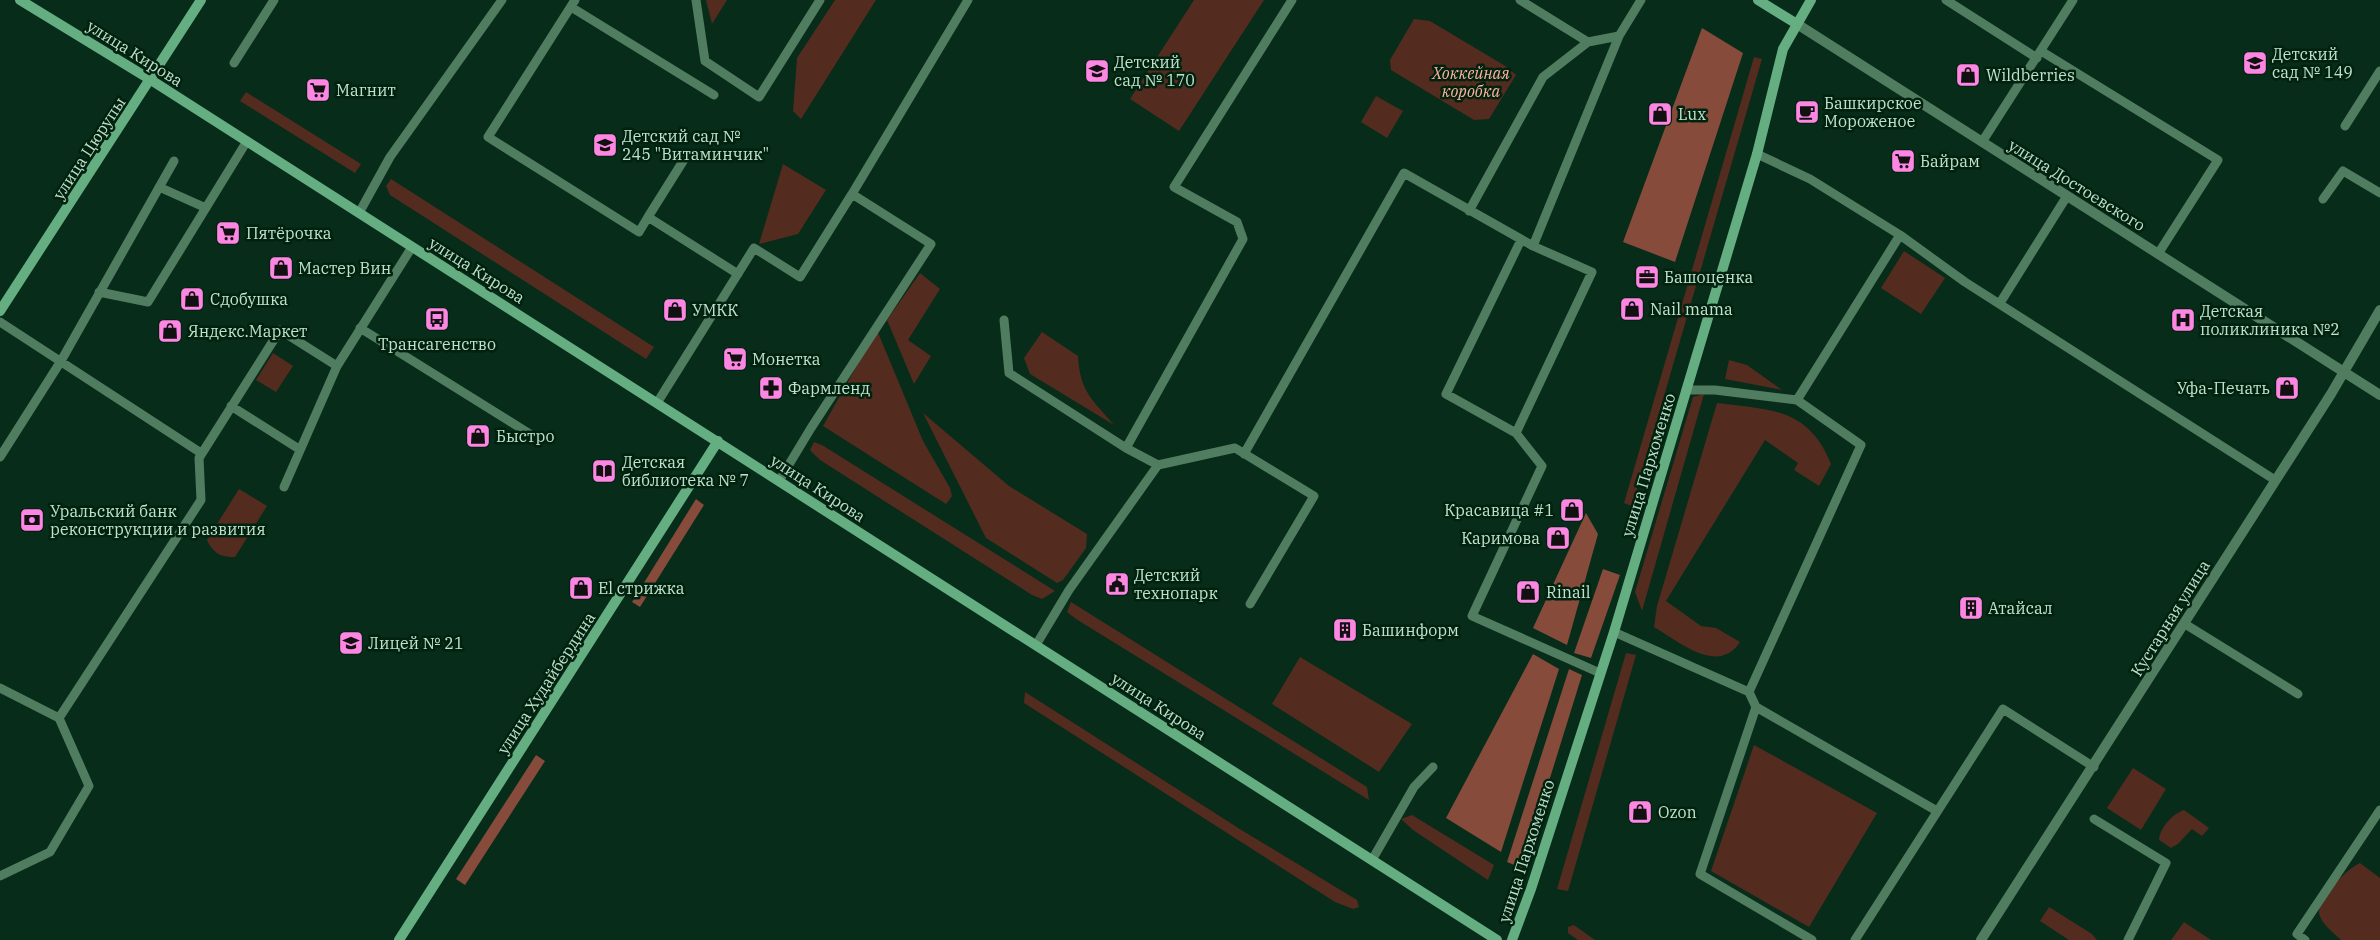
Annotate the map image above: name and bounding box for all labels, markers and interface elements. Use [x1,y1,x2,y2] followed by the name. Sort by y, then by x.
[83,16,187,91] street label: улица Кирова
[2272,44,2353,82] place label: Детский сад № 149
[2242,50,2268,76] school or university icon: Детский сад № 149
[1114,52,1195,90] place label: Детский сад № 170
[1084,58,1110,84] school or university icon: Детский сад № 170
[1955,62,1981,88] shop icon: Wildberries
[1431,63,1510,101] park label: Хоккейная коробка
[1986,65,2075,85] place label: Wildberries
[305,77,331,103] supermarket icon: Магнит
[336,80,396,100] place label: Магнит
[48,93,130,203] street label: улица Цюрупы
[1824,93,1922,131] place label: Башкирское Мороженое
[1794,99,1820,125] cafe icon: Башкирское Мороженое
[1647,101,1673,127] shop icon: Lux
[1678,104,1706,124] place label: Lux
[622,126,769,164] place label: Детский сад № 245 "Витаминчик"
[592,132,618,158] school or university icon: Детский сад № 245 "Витаминчик"
[2005,135,2149,235] street label: улица Достоевского
[1890,148,1916,174] supermarket icon: Байрам
[1920,151,1980,171] place label: Байрам
[215,220,241,246] supermarket icon: Пятёрочка
[246,223,332,243] place label: Пятёрочка
[425,233,529,308] street label: улица Кирова
[268,255,294,281] shop icon: Мастер Вин
[298,258,391,278] place label: Мастер Вин
[1634,264,1660,290] office icon: Башоценка
[1664,267,1753,287] place label: Башоценка
[179,286,205,312] shop icon: Сдобушка
[210,289,288,309] place label: Сдобушка
[1619,296,1645,322] shop icon: Nail mama
[662,297,688,323] shop icon: УМКК
[1650,299,1733,319] place label: Nail mama
[692,300,738,320] place label: УМКК
[2200,301,2340,339] place label: Детская поликлиника №2
[424,306,450,332] bus stop icon: Трансагенство
[2170,307,2196,333] hospital icon: Детская поликлиника №2
[157,318,183,344] shop icon: Яндекс.Маркет
[188,321,307,341] place label: Яндекс.Маркет
[378,334,496,354] place label: Трансагенство
[722,346,748,372] supermarket icon: Монетка
[752,349,821,369] place label: Монетка
[758,375,784,401] pharmacy icon: Фармленд
[2274,375,2300,401] shop icon: Уфа-Печать
[788,378,871,398] place label: Фармленд
[2177,378,2270,398] place label: Уфа-Печать
[1617,391,1679,539] street label: улица Пархоменко
[465,423,491,449] shop icon: Быстро
[496,426,554,446] place label: Быстро
[767,450,870,526] street label: улица Кирова
[622,452,749,490] place label: Детская библиотека № 7
[591,458,617,484] library icon: Детская библиотека № 7
[1559,497,1585,523] shop icon: Красавица #1
[1444,500,1554,520] place label: Красавица #1
[50,501,266,539] place label: Уральский банк реконструкции и развития
[19,507,45,533] bank icon: Уральский банк реконструкции и развития
[1545,525,1571,551] shop icon: Каримова
[1461,528,1540,548] place label: Каримова
[2126,556,2214,680] street label: Кустарная улица
[1134,565,1218,603] place label: Детский технопарк
[1104,571,1130,597] public building icon: Детский технопарк
[568,575,594,601] shop icon: El стрижка
[598,578,685,598] place label: El стрижка
[1515,579,1541,605] shop icon: Rinail
[1546,582,1591,602] place label: Rinail
[1958,595,1984,621] building icon: Атайсал
[1988,598,2053,618] place label: Атайсал
[493,608,600,758] street label: улица Худайбердина
[1332,617,1358,643] building icon: Башинформ
[1362,620,1459,640] place label: Башинформ
[338,630,364,656] school or university icon: Лицей № 21
[368,633,464,653] place label: Лицей № 21
[1108,668,1211,744] street label: улица Кирова
[1493,777,1559,925] street label: улица Пархоменко
[1627,799,1653,825] shop icon: Ozon
[1658,802,1697,822] place label: Ozon

